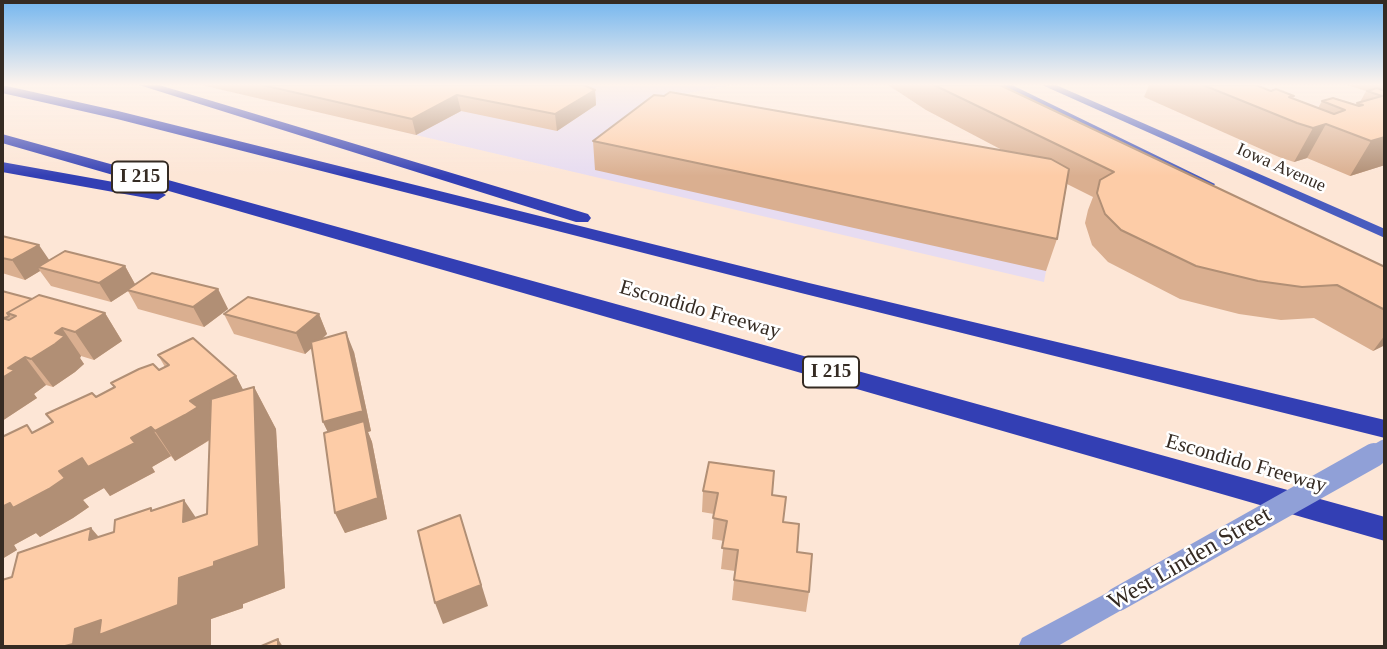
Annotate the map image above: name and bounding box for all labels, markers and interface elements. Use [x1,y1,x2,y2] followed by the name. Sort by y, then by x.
[1233,139,1329,197] street label: Iowa Avenue
[112,162,168,192] road number: I 215
[617,275,783,345] street label: Escondido Freeway
[803,356,859,388] road number: I 215
[1163,429,1329,499] street label: Escondido Freeway
[1103,501,1277,617] street label: West Linden Street

